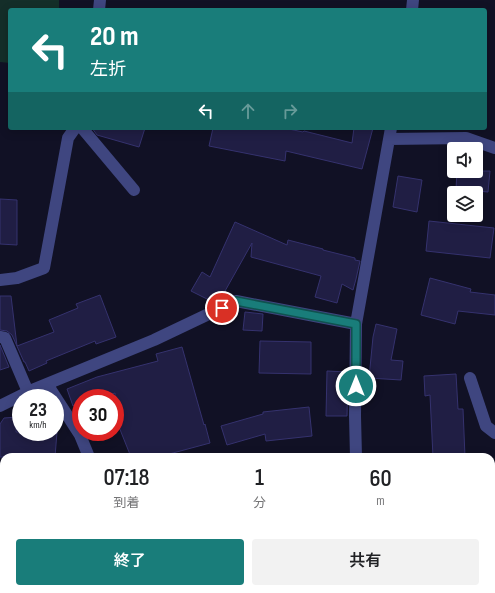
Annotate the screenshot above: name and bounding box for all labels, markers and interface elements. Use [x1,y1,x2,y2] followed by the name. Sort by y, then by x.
[90,20,139,53] text: 20 m
[24,24,76,76] icon: left
[90,59,126,80] text: 左折
[195,100,217,122] icon: left
[237,100,259,122] icon: ahead
[279,100,301,122] icon: right
[447,142,483,222] map controls
[447,142,483,178] button: sound
[447,186,483,222] button: layers
[205,291,239,325] pin
[211,297,233,319] icon: arrive
[335,365,377,407] position arrow
[72,389,124,441] speed limit sign: 30
[29,398,47,422] text: 23
[29,419,47,431] text: km/h
[103,463,150,492] text: 07:18
[255,463,264,492] text: 1
[369,464,392,493] text: 60
[376,493,385,509] text: m
[113,495,139,511] text: 到着
[253,495,266,511] text: 分
[16,539,244,585] button: 終了
[252,539,479,585] button: 共有

